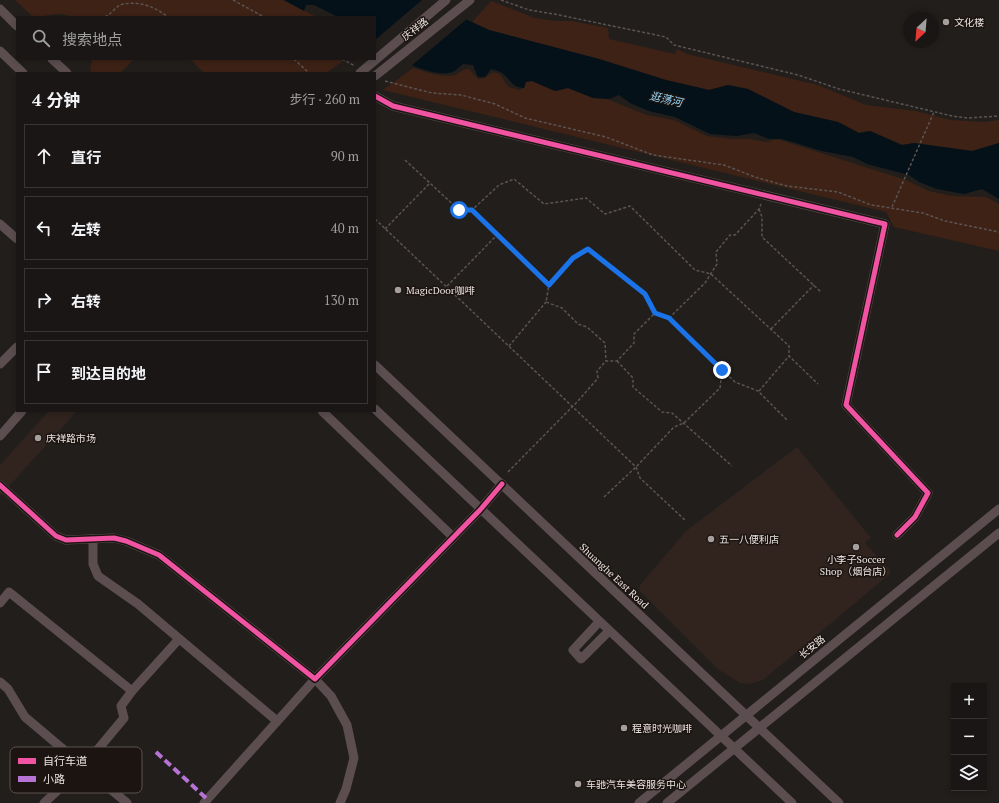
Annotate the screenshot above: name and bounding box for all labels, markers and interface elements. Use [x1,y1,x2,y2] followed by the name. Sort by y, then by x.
[903,12,939,48] north arrow
[399,15,431,43] street label: 庆祥路
[16,16,376,60] search box
[954,16,984,29] place label: 文化楼
[941,17,951,27] marker: 文化楼
[30,27,52,49] icon: search
[62,29,122,49] text: 搜索地点
[32,88,80,111] text: 4 分钟
[648,88,686,110] water label: 逛荡河
[289,90,360,108] text: 步行 · 260 m
[33,145,55,167] icon: ahead
[71,147,101,167] text: 直行
[331,147,359,165] text: 90 m
[450,201,468,219] route start
[33,217,55,239] icon: left
[71,219,101,239] text: 左转
[331,219,359,237] text: 40 m
[406,284,475,297] place label: MagicDoor咖啡
[393,285,403,295] marker: MagicDoor咖啡
[33,289,55,311] icon: right
[71,291,101,311] text: 右转
[324,291,359,309] text: 130 m
[33,361,55,383] icon: arrive
[713,361,731,379] route end
[71,363,146,383] text: 到达目的地
[46,432,96,445] place label: 庆祥路市场
[33,433,43,443] marker: 庆祥路市场
[719,533,779,546] place label: 五一八便利店
[706,534,716,544] marker: 五一八便利店
[577,540,652,612] street label: Shuanghe East Road
[851,542,861,552] marker: 小李子Soccer Shop（烟台店）
[820,553,892,578] place label: 小李子Soccer Shop（烟台店）
[796,633,828,661] street label: 长安路
[951,683,987,791] map controls
[951,683,987,719] button: +
[951,719,987,755] button: −
[632,722,692,735] place label: 程意时光咖啡
[619,723,629,733] marker: 程意时光咖啡
[10,747,142,793] legend
[43,754,87,768] text: 自行车道
[951,755,987,791] button: layers
[43,772,65,786] text: 小路
[586,778,686,791] place label: 车驰汽车美容服务中心
[573,779,583,789] marker: 车驰汽车美容服务中心

